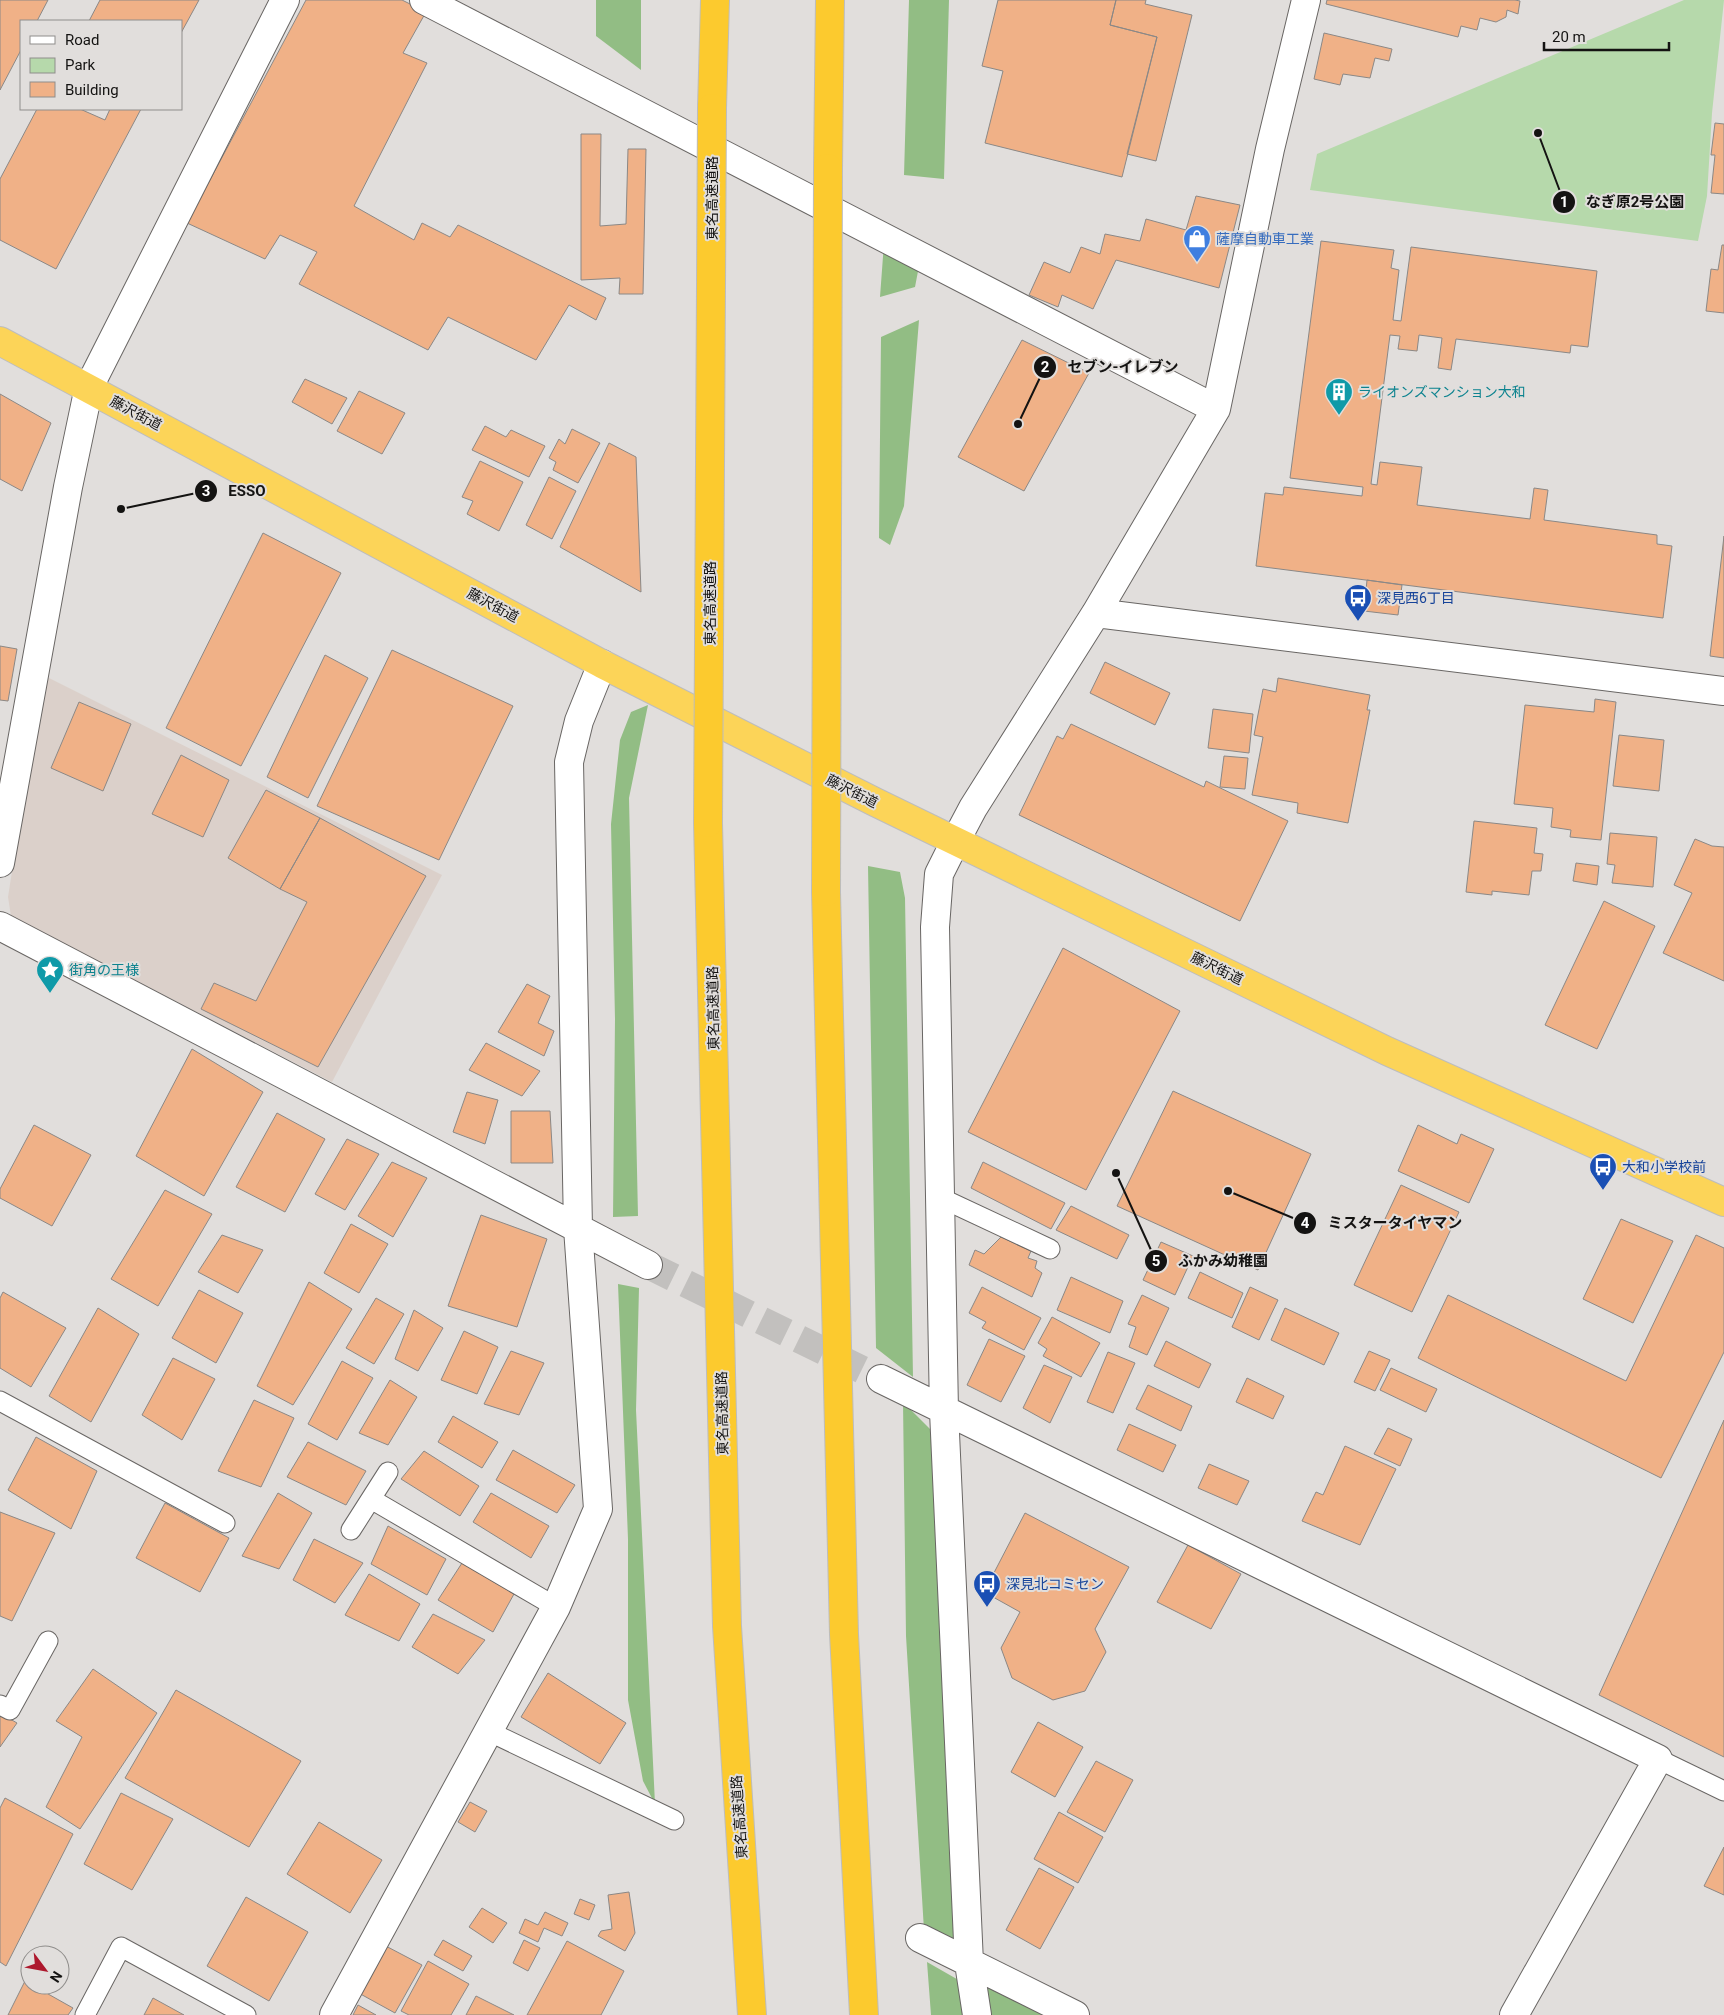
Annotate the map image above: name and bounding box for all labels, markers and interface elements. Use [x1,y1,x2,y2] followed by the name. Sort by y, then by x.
[20,20,182,110] legend
[1544,20,1669,52] scale bar
[1552,28,1586,46] text: 20 m
[65,31,99,49] text: Road
[65,56,96,74] text: Park
[65,81,119,99] text: Building
[704,156,720,240] street label: 東名高速道路
[1551,187,1695,217] callout: なぎ原2号公園
[1560,193,1568,211] text: 1
[1586,193,1684,211] text: なぎ原2号公園
[1182,224,1212,263] shop icon: 薩摩自動車工業
[1216,231,1314,247] place label: 薩摩自動車工業
[1033,352,1189,382] callout: セブン-イレブン
[1041,358,1050,376] text: 2
[1068,358,1178,376] text: セブン-イレブン
[1324,377,1354,416] building icon: ライオンズマンション大和
[1358,384,1526,400] place label: ライオンズマンション大和
[108,393,164,433] street label: 藤沢街道
[194,476,276,506] callout: ESSO
[202,482,210,500] text: 3
[228,482,266,500] text: ESSO
[702,561,718,645] street label: 東名高速道路
[1343,583,1373,622] bus stop icon: 深見西6丁目
[465,585,521,625] street label: 藤沢街道
[1377,590,1455,606] place label: 深見西6丁目
[823,771,881,811] street label: 藤沢街道
[1188,949,1246,987] street label: 藤沢街道
[35,955,65,994] place icon: 街角の王様
[69,962,139,978] place label: 街角の王様
[704,966,722,1050] street label: 東名高速道路
[1588,1152,1618,1191] bus stop icon: 大和小学校前
[1622,1159,1706,1175] place label: 大和小学校前
[1293,1208,1473,1238] callout: ミスタータイヤマン
[1301,1214,1310,1232] text: 4
[1328,1214,1462,1232] text: ミスタータイヤマン
[1143,1246,1278,1276] callout: ふかみ幼稚園
[1152,1252,1160,1270] text: 5
[1178,1252,1268,1270] text: ふかみ幼稚園
[713,1371,731,1455] street label: 東名高速道路
[972,1569,1002,1608] bus stop icon: 深見北コミセン
[1006,1576,1104,1592] place label: 深見北コミセン
[728,1775,750,1859] street label: 東名高速道路
[20,1945,70,1995] north arrow
[47,1968,65,1985] text: N

